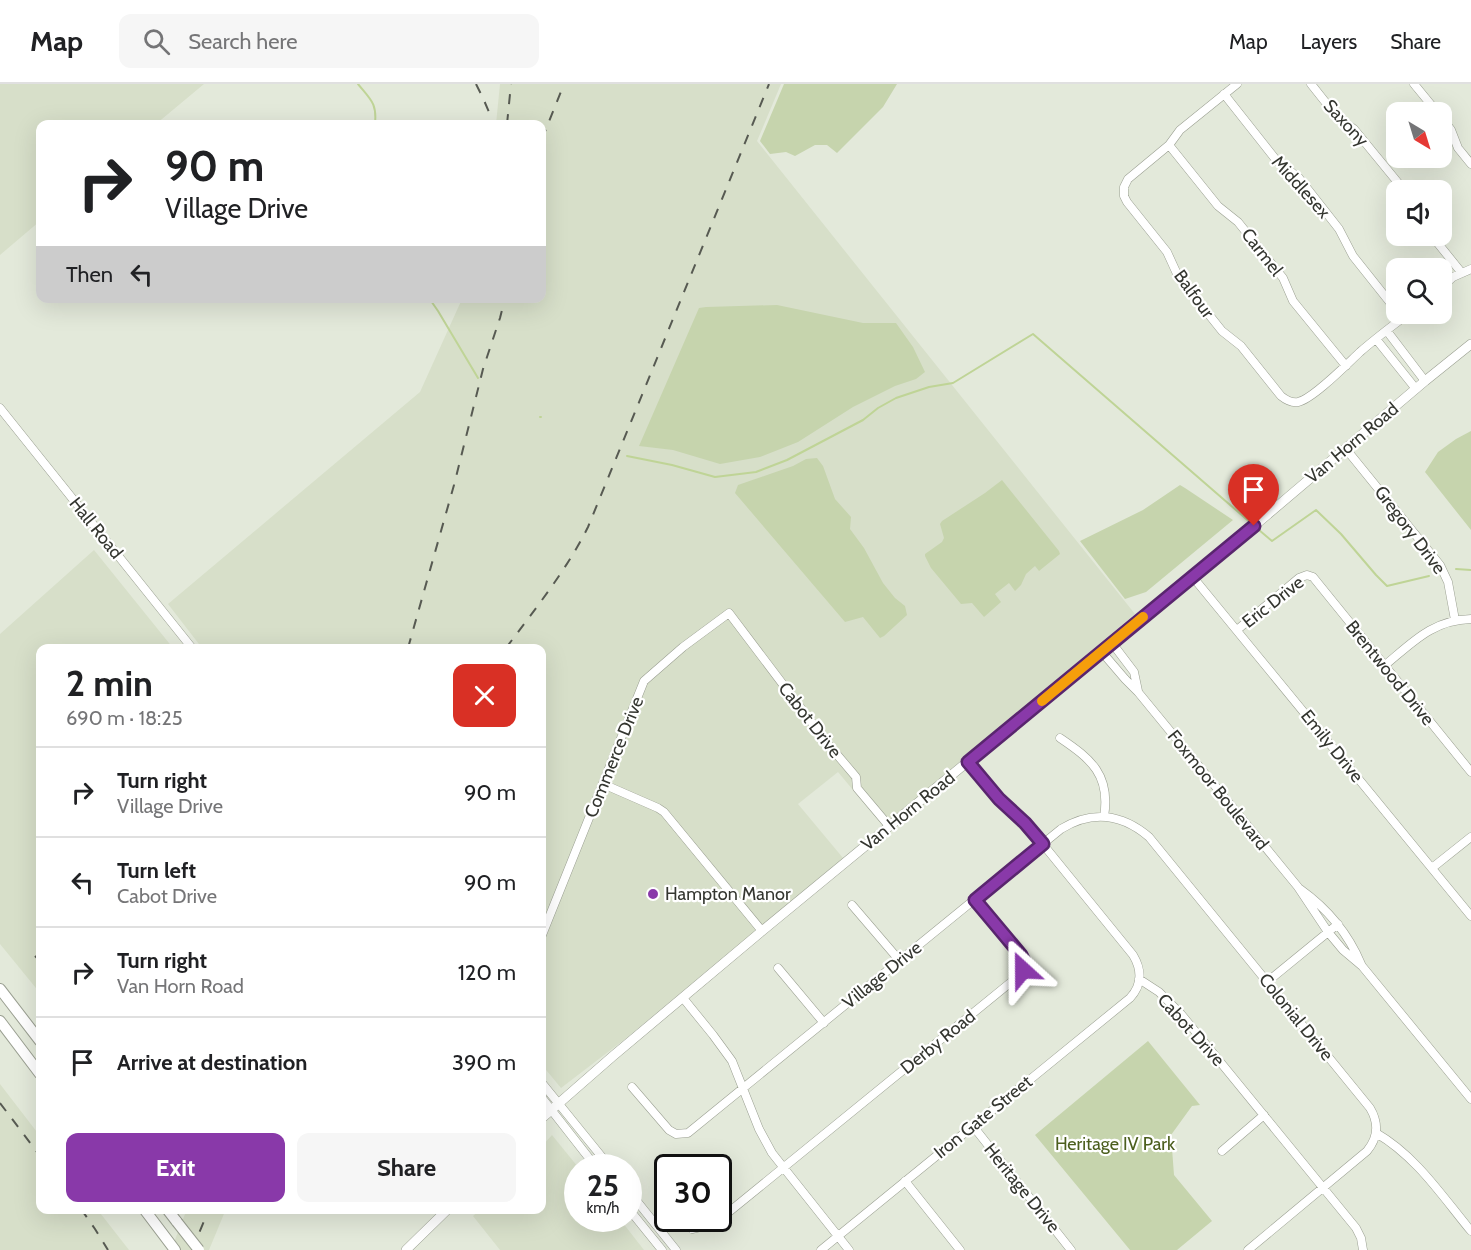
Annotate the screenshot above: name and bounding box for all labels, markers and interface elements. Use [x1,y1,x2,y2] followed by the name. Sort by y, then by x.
[119,14,539,68] search box
[30,24,83,58] text: Map
[140,25,173,58] icon: search
[188,28,297,55] text: Search here
[1229,29,1268,54] text: Map
[1301,29,1357,54] text: Layers
[1390,29,1441,54] text: Share
[1319,95,1373,151] street label: Saxony
[1386,102,1452,168] north arrow
[1386,102,1452,324] map controls
[165,140,264,192] text: 90 m
[66,144,144,222] icon: right
[1267,151,1335,223] street label: Middlesex
[1386,180,1452,246] button: sound
[165,192,308,225] text: Village Drive
[1237,224,1288,281] street label: Carmel
[125,258,158,291] icon: left
[1386,258,1452,324] button: search
[66,261,113,288] text: Then
[1169,266,1219,323] street label: Balfour
[1301,398,1403,488] street label: Van Horn Road
[1228,464,1279,526] pin
[1237,473,1270,506] icon: arrive
[1370,482,1450,578] street label: Gregory Drive
[65,493,127,563] street label: Hall Road
[1238,571,1308,633] street label: Eric Drive
[1341,616,1439,730] street label: Brentwood Drive
[66,661,153,705] text: 2 min
[453,664,516,727] button: close
[774,678,846,762] street label: Cabot Drive
[580,693,648,821] street label: Commerce Drive
[1296,705,1368,787] street label: Emily Drive
[66,706,183,730] text: 690 m · 18:25
[1163,725,1273,855] street label: Foxmoor Boulevard
[117,767,207,794] text: Turn right
[857,767,959,855] street label: Van Horn Road
[66,776,99,809] icon: right
[464,779,516,806] text: 90 m
[117,794,223,818] text: Village Drive
[117,857,196,884] text: Turn left
[66,866,99,899] icon: left
[464,869,516,896] text: 90 m
[665,883,791,905] place label: Hampton Manor
[117,884,217,908] text: Cabot Drive
[646,887,660,901] marker: Hampton Manor
[838,936,926,1014] street label: Village Drive
[991,938,1055,1002] position arrow
[117,947,207,974] text: Turn right
[66,956,99,989] icon: right
[458,959,516,986] text: 120 m
[1254,969,1338,1065] street label: Colonial Drive
[117,974,244,998] text: Van Horn Road
[1153,989,1229,1071] street label: Cabot Drive
[896,1005,980,1079] street label: Derby Road
[66,1046,99,1079] icon: arrive
[117,1049,307,1076] text: Arrive at destination
[452,1049,516,1076] text: 390 m
[929,1071,1037,1163] street label: Iron Gate Street
[66,1133,285,1202] button: Exit
[297,1133,516,1202] button: Share
[1055,1133,1176,1155] park label: Heritage IV Park
[979,1139,1065,1237] street label: Heritage Drive
[654,1154,732,1232] speed limit sign: 30
[587,1167,619,1204] text: 25
[587,1199,619,1217] text: km/h

